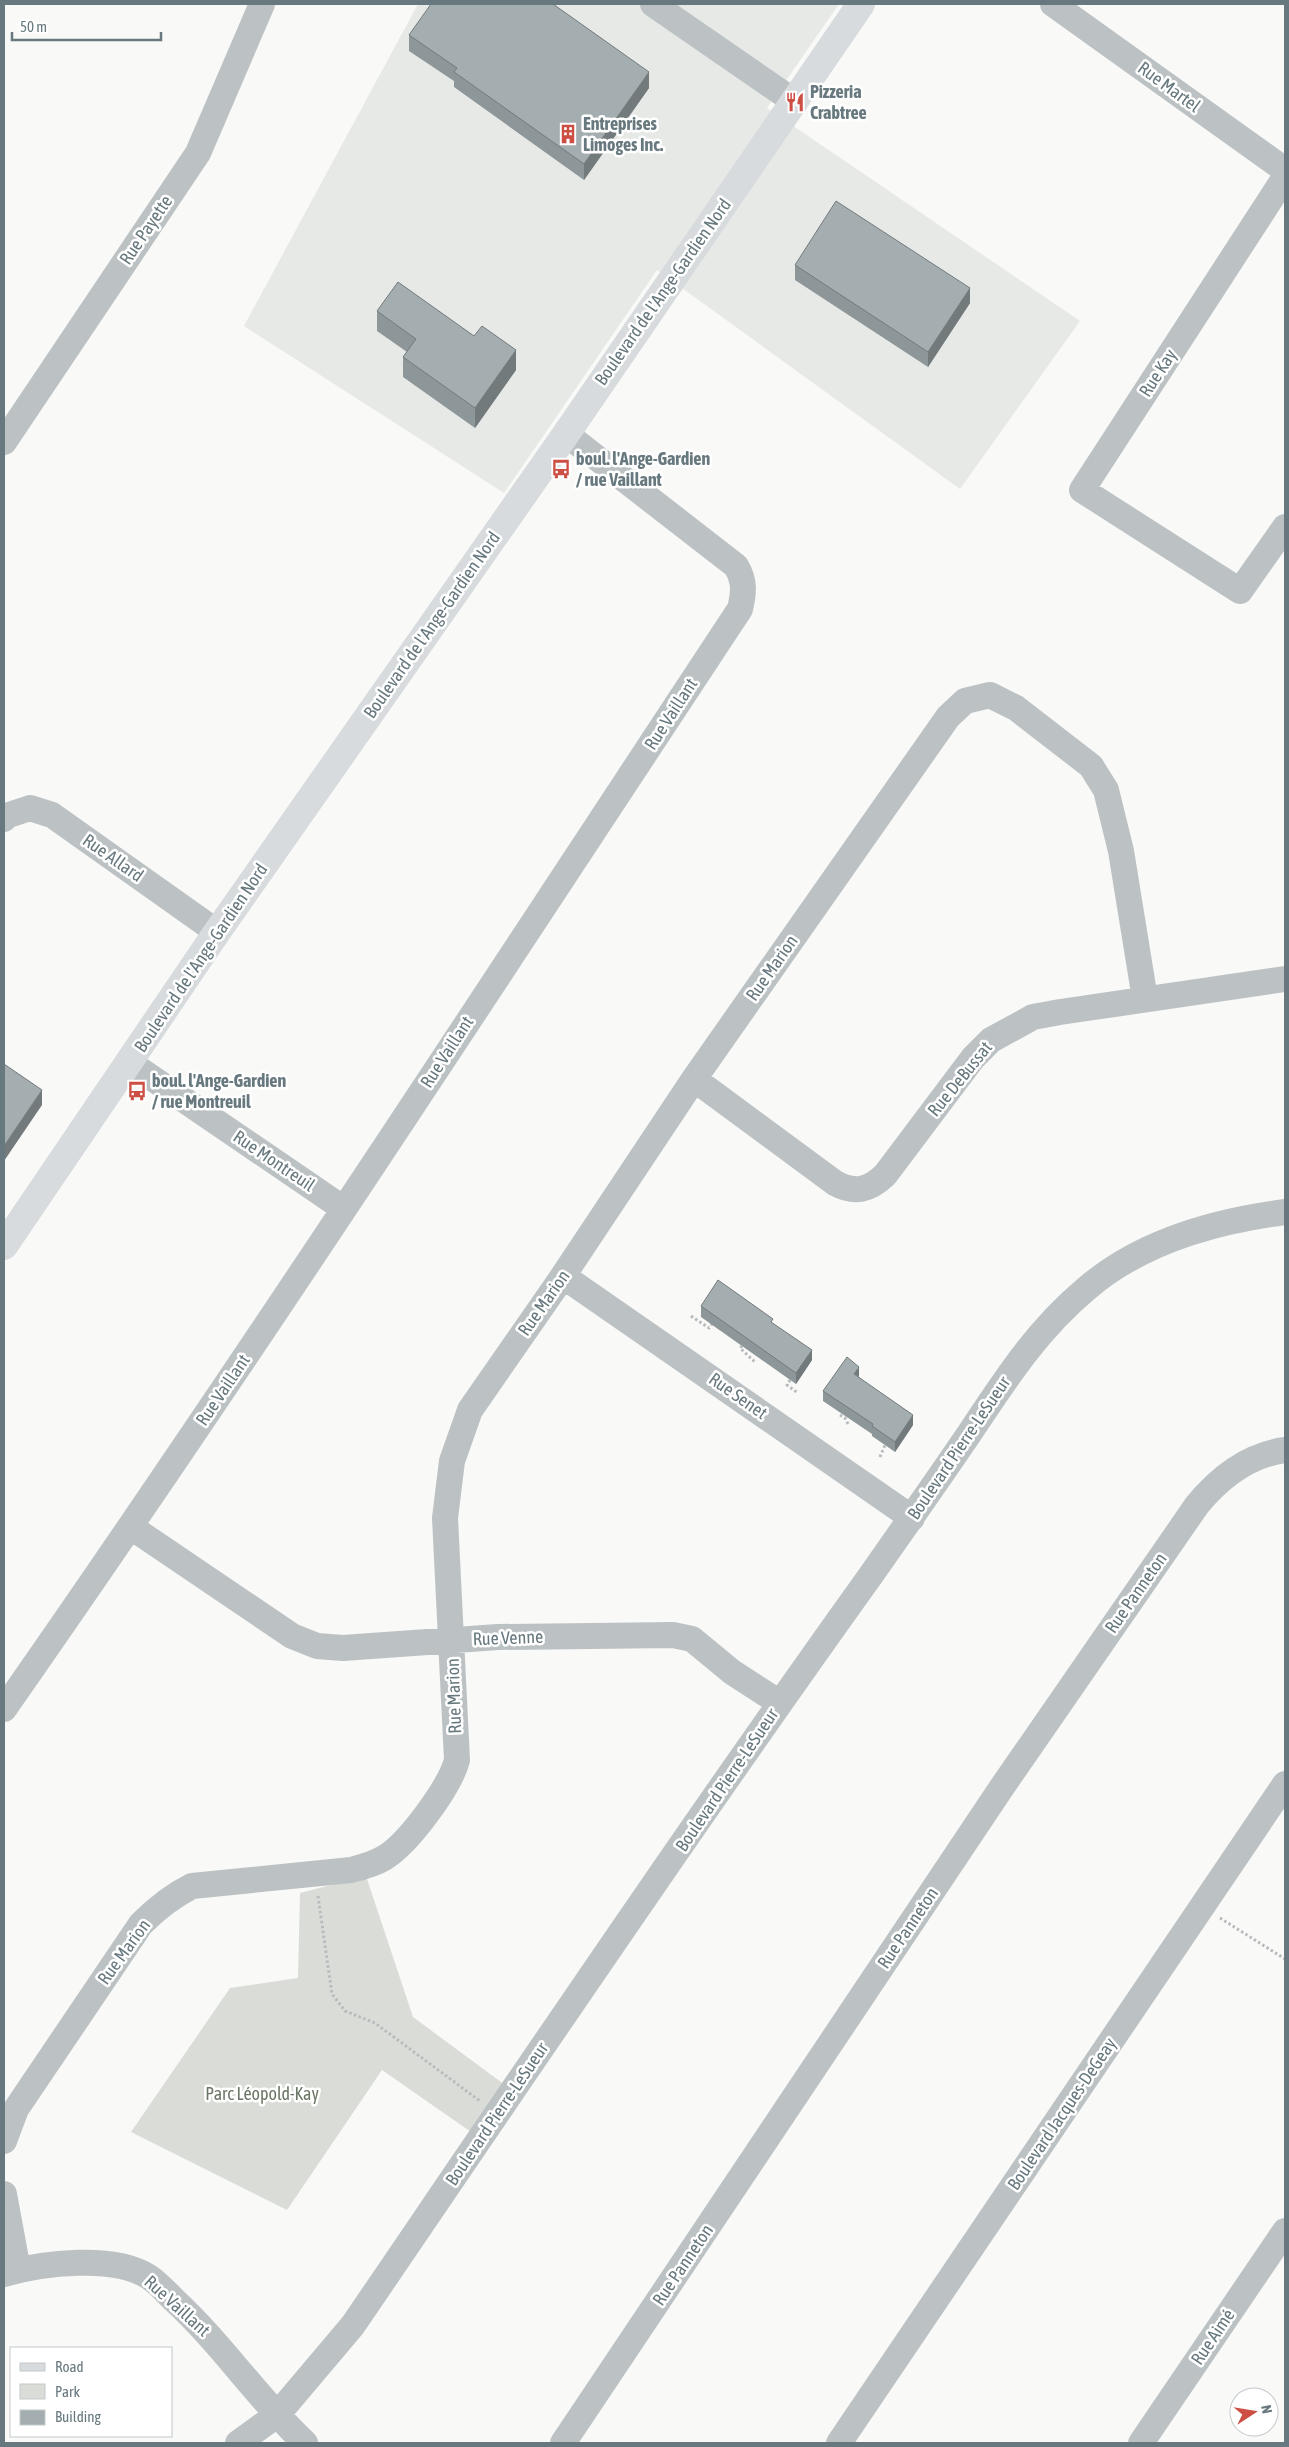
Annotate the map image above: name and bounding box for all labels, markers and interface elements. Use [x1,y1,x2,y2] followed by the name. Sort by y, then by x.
[12,10,161,42] scale bar
[20,18,47,35] text: 50 m
[1134,57,1205,116] street label: Rue Martel
[810,81,867,123] place label: Pizzeria Crabtree
[784,91,806,113] restaurant icon: Pizzeria Crabtree
[583,113,663,155] place label: Entreprises Limoges Inc.
[557,123,579,145] building icon: Entreprises Limoges Inc.
[115,191,176,268] street label: Rue Payette
[590,194,735,389] street label: Boulevard de l'Ange-Gardien Nord
[1134,345,1181,400] street label: Rue Kay
[576,448,711,490] place label: boul. l'Ange-Gardien / rue Vaillant
[550,458,572,480] bus stop icon: boul. l'Ange-Gardien / rue Vaillant
[359,527,504,722] street label: Boulevard de l'Ange-Gardien Nord
[640,674,701,753] street label: Rue Vaillant
[79,829,148,886] street label: Rue Allard
[130,859,272,1056] street label: Boulevard de l'Ange-Gardien Nord
[741,931,802,1005] street label: Rue Marion
[416,1012,477,1091] street label: Rue Vaillant
[923,1037,996,1120] street label: Rue DeBussat
[152,1070,287,1112] place label: boul. l'Ange-Gardien / rue Montreuil
[126,1080,148,1102] bus stop icon: boul. l'Ange-Gardien / rue Montreuil
[230,1126,319,1196] street label: Rue Montreuil
[513,1266,574,1340] street label: Rue Marion
[191,1350,254,1429] street label: Rue Vaillant
[705,1368,771,1423] street label: Rue Senet
[903,1372,1015,1523] street label: Boulevard Pierre-LeSueur
[1100,1549,1171,1637] street label: Rue Panneton
[472,1626,544,1649] street label: Rue Venne
[442,1658,465,1734] street label: Rue Marion
[671,1704,783,1855] street label: Boulevard Pierre-LeSueur
[873,1883,942,1972] street label: Rue Panneton
[93,1915,154,1988] street label: Rue Marion
[1003,2034,1120,2194] street label: Boulevard Jacques-DeGeay
[441,2038,553,2189] street label: Boulevard Pierre-LeSueur
[205,2083,319,2104] park label: Parc Léopold-Kay
[648,2220,717,2309] street label: Rue Panneton
[140,2271,214,2341] street label: Rue Vaillant
[1186,2305,1239,2368] street label: Rue Aimé
[10,2347,172,2437] legend
[55,2358,84,2375] text: Road
[55,2383,80,2400] text: Park
[1229,2387,1279,2437] north arrow
[1258,2404,1275,2415] text: N
[55,2408,101,2425] text: Building

